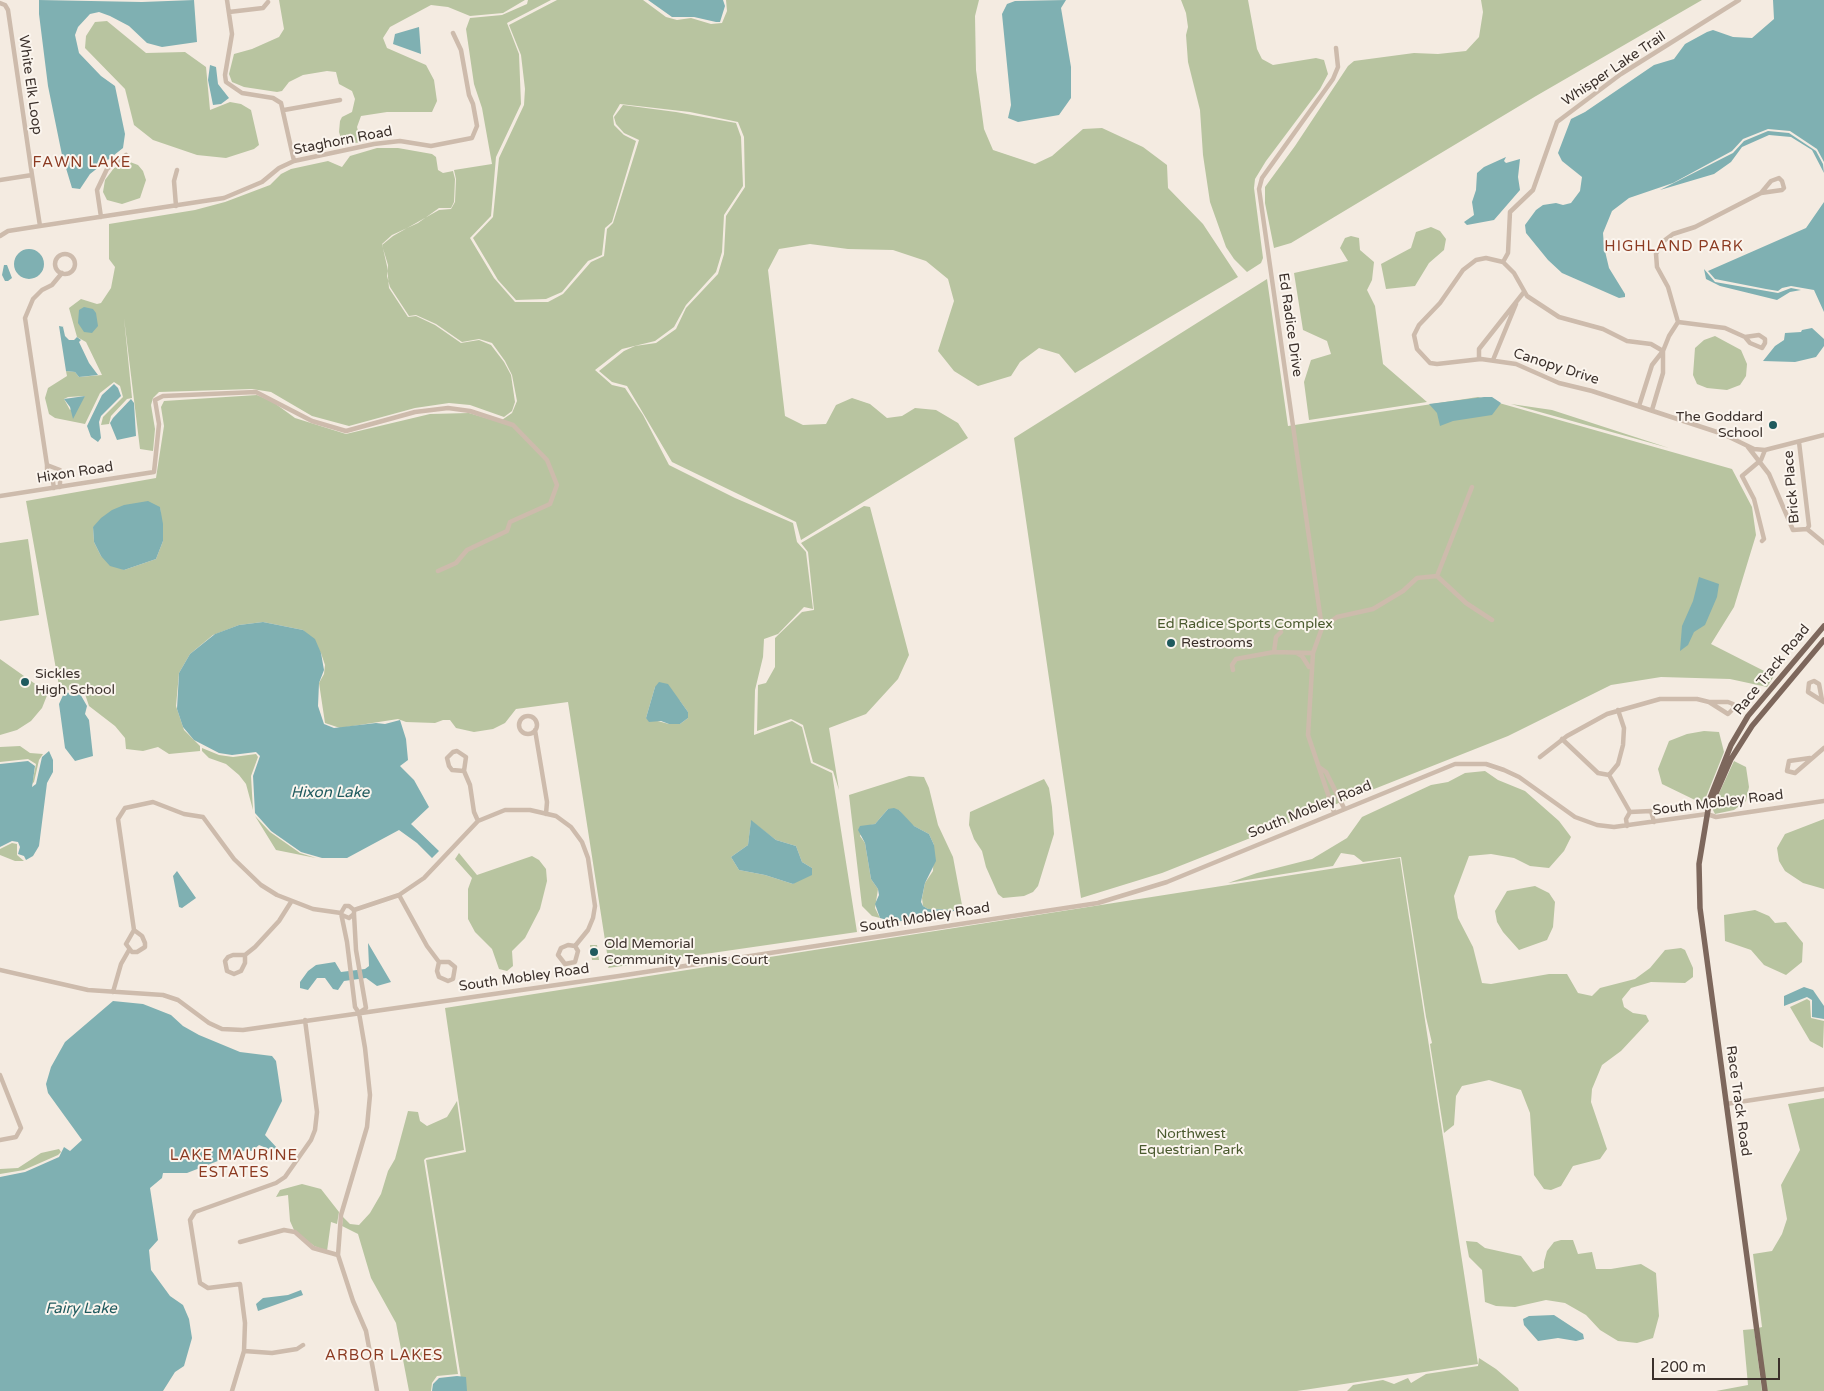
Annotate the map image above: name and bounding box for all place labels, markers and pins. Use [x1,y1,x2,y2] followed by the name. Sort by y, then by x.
[1676,409,1763,442] place label: The Goddard School
[1767,419,1779,431] marker: The Goddard School
[1181,635,1253,651] place label: Restrooms
[1165,637,1177,649] marker: Restrooms
[35,666,115,699] place label: Sickles High School
[19,676,31,688] marker: Sickles High School
[604,936,768,969] place label: Old Memorial Community Tennis Court
[588,946,600,958] marker: Old Memorial Community Tennis Court

